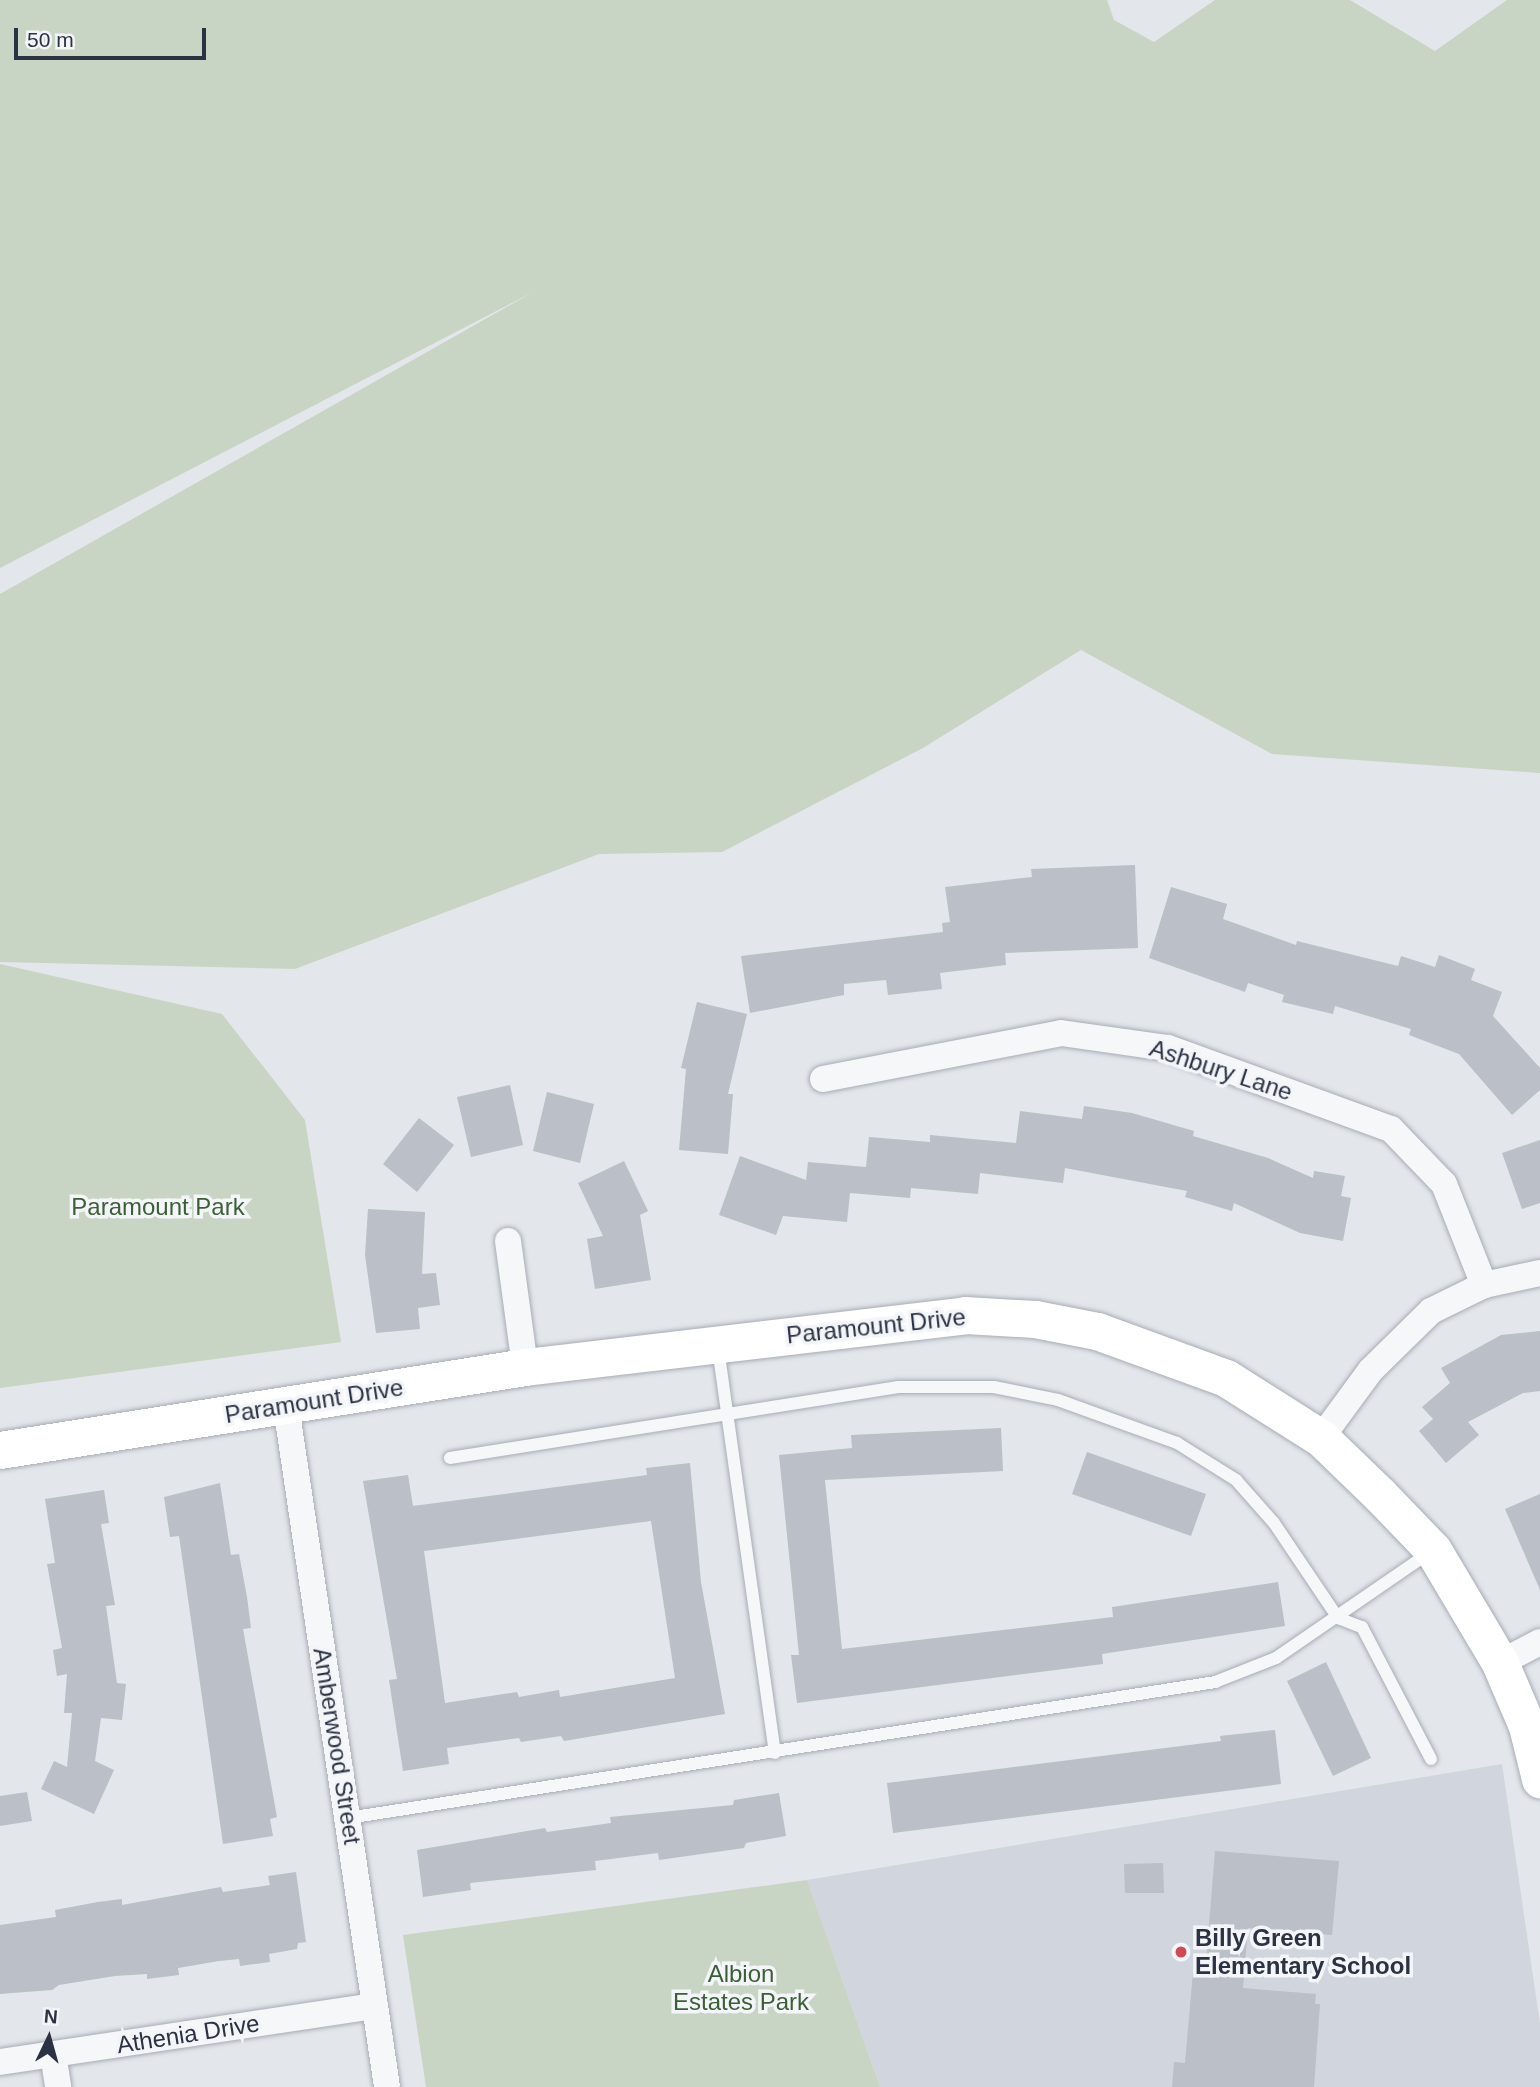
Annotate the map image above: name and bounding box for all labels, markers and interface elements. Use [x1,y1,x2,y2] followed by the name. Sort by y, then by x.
[18,14,210,58] scale bar
[27,28,74,51] text: 50 m
[1146,1033,1296,1107] street label: Ashbury Lane
[71,1193,245,1221] park label: Paramount Park
[785,1302,967,1350] street label: Paramount Drive
[223,1373,405,1429] street label: Paramount Drive
[307,1646,367,1846] street label: Amberwood Street
[1195,1924,1411,1980] place label: Billy Green Elementary School
[1173,1944,1189,1960] marker: Billy Green Elementary School
[673,1960,809,2016] park label: Albion Estates Park
[14,2003,84,2073] north arrow
[43,2006,59,2028] text: N
[115,2009,261,2059] street label: Athenia Drive

